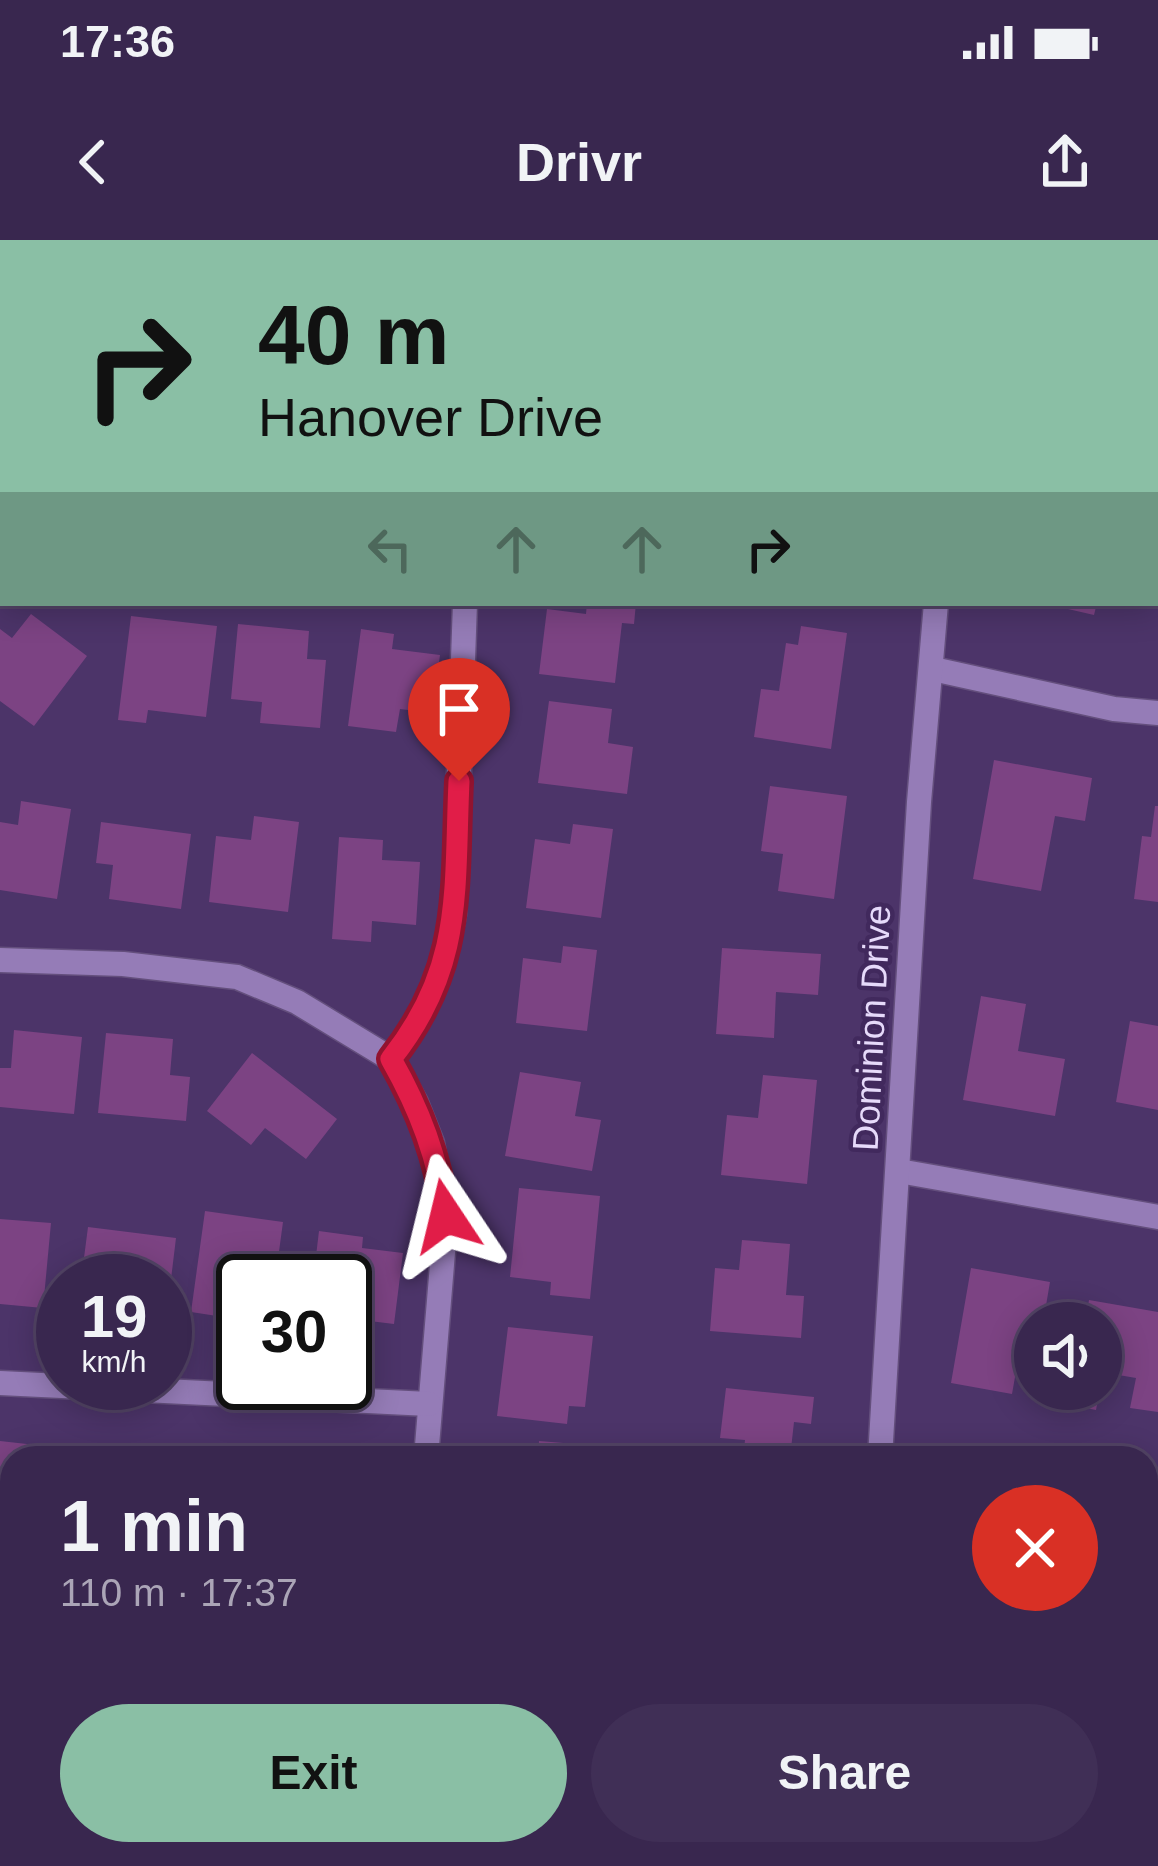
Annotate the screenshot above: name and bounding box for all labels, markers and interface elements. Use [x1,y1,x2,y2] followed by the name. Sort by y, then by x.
[60,16,175,67] text: 17:36
[60,129,126,195] icon: back
[1032,129,1098,195] icon: share
[516,132,642,192] text: Drivr
[60,288,216,444] icon: right
[258,288,449,382] text: 40 m
[258,387,603,447] text: Hanover Drive
[357,516,423,582] icon: left
[483,516,549,582] icon: ahead
[609,516,675,582] icon: ahead
[735,516,801,582] icon: right
[408,658,510,781] pin
[426,676,492,742] icon: arrive
[845,904,898,1152] street label: Dominion Drive
[383,1153,509,1279] position arrow
[216,1254,372,1410] speed limit sign: 30
[81,1283,147,1350] text: 19
[1014,1302,1122,1410] map controls
[1014,1302,1122,1410] button: sound
[81,1345,147,1378] text: km/h
[972,1485,1098,1611] button: close
[60,1486,248,1566] text: 1 min
[60,1571,298,1614] text: 110 m · 17:37
[60,1704,567,1842] button: Exit
[591,1704,1098,1842] button: Share

